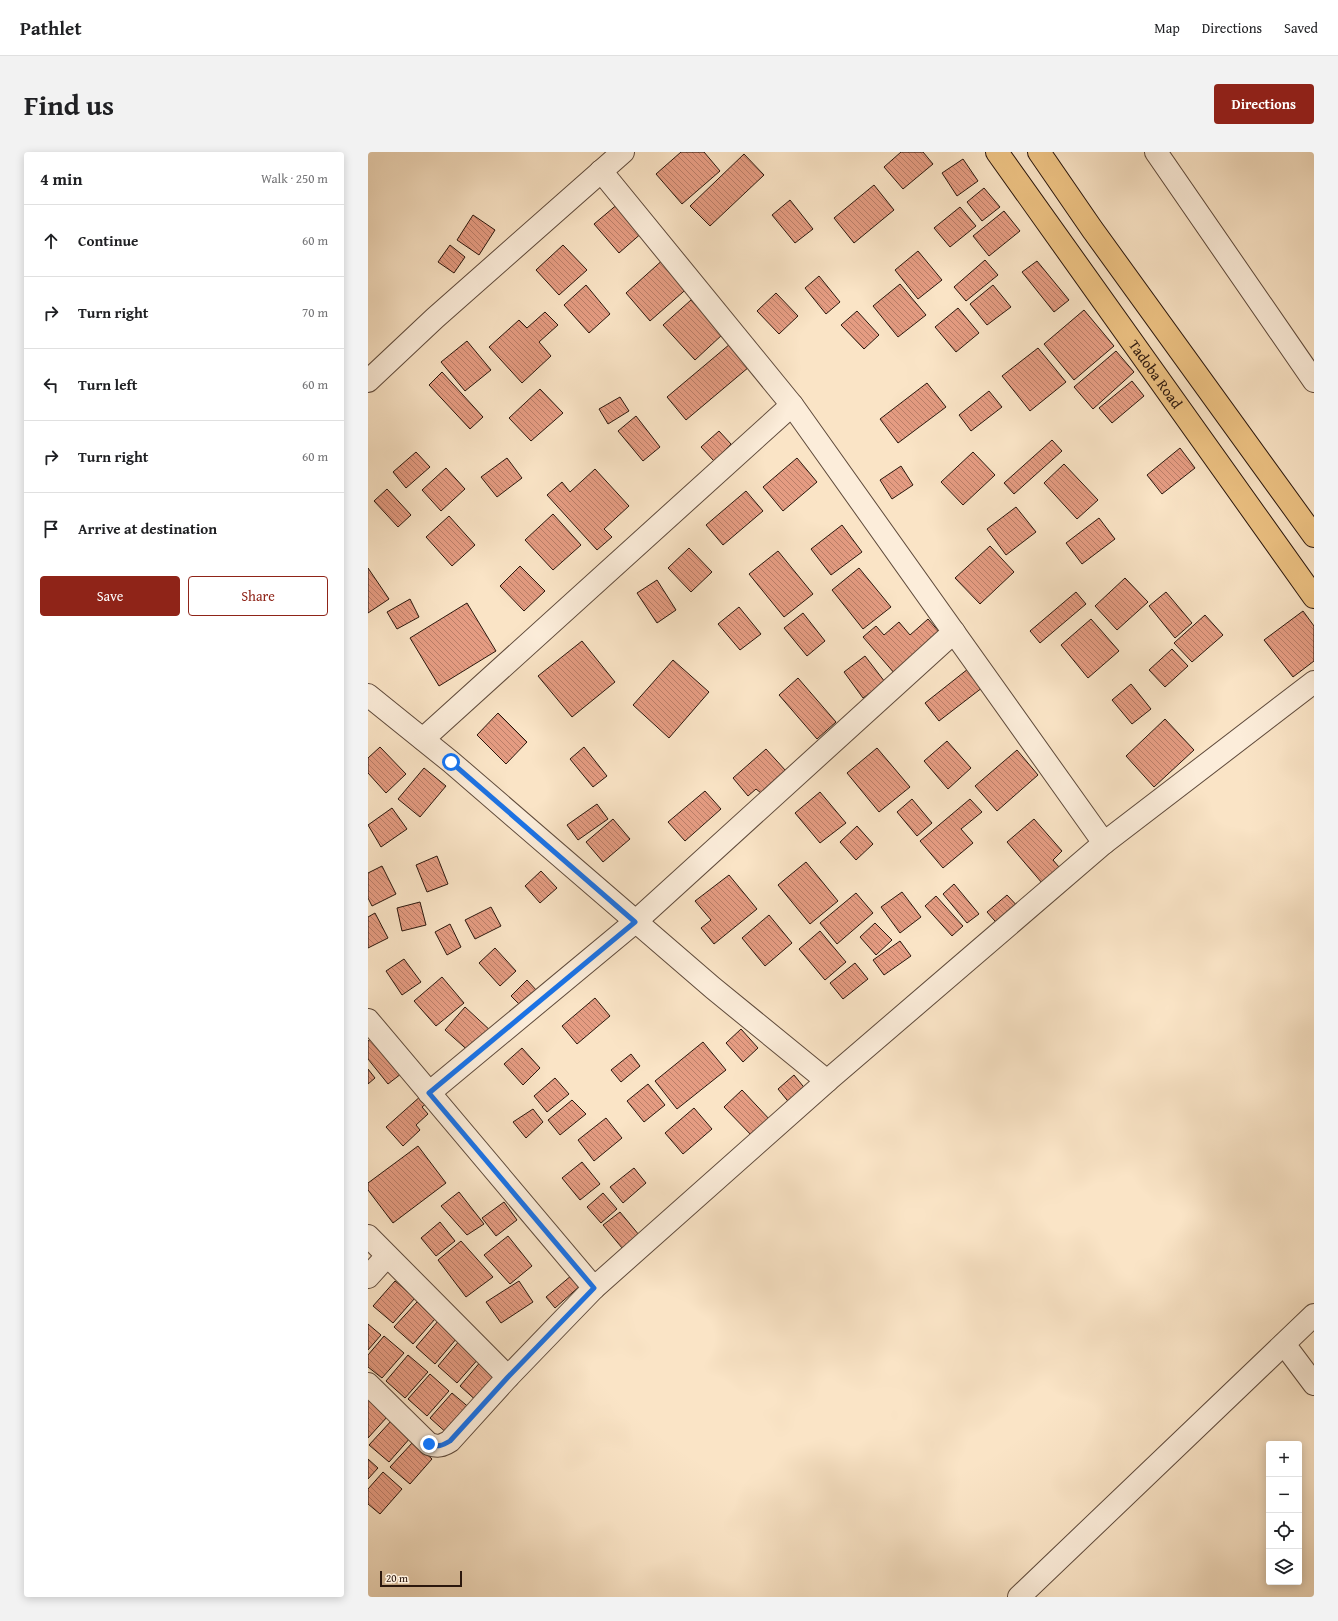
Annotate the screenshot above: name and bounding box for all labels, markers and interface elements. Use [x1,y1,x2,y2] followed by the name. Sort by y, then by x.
[20,14,82,42] text: Pathlet
[1154,18,1180,38] text: Map
[1202,18,1262,38] text: Directions
[1284,18,1318,38] text: Saved
[24,84,114,125] text: Find us
[1214,84,1314,124] button: Directions
[40,166,82,191] text: 4 min
[261,169,328,188] text: Walk · 250 m
[40,230,62,252] icon: ahead
[78,230,139,251] text: Continue
[302,231,328,250] text: 60 m
[40,302,62,324] icon: right
[78,302,149,323] text: Turn right
[302,303,328,322] text: 70 m
[1124,335,1188,413] street label: Tadoba Road
[40,374,62,396] icon: left
[78,374,137,395] text: Turn left
[302,375,328,394] text: 60 m
[40,446,62,468] icon: right
[78,446,149,467] text: Turn right
[302,447,328,466] text: 60 m
[40,518,62,540] icon: arrive
[78,518,217,539] text: Arrive at destination
[40,576,180,616] button: Save
[188,576,328,616] button: Share
[442,753,460,771] route start
[420,1435,438,1453] route end
[1266,1441,1302,1585] map controls
[1266,1441,1302,1477] button: +
[1266,1477,1302,1513] button: −
[1266,1513,1302,1549] button: locate
[1266,1549,1302,1585] button: layers
[380,1569,462,1588] scale bar
[386,1570,408,1586] text: 20 m

